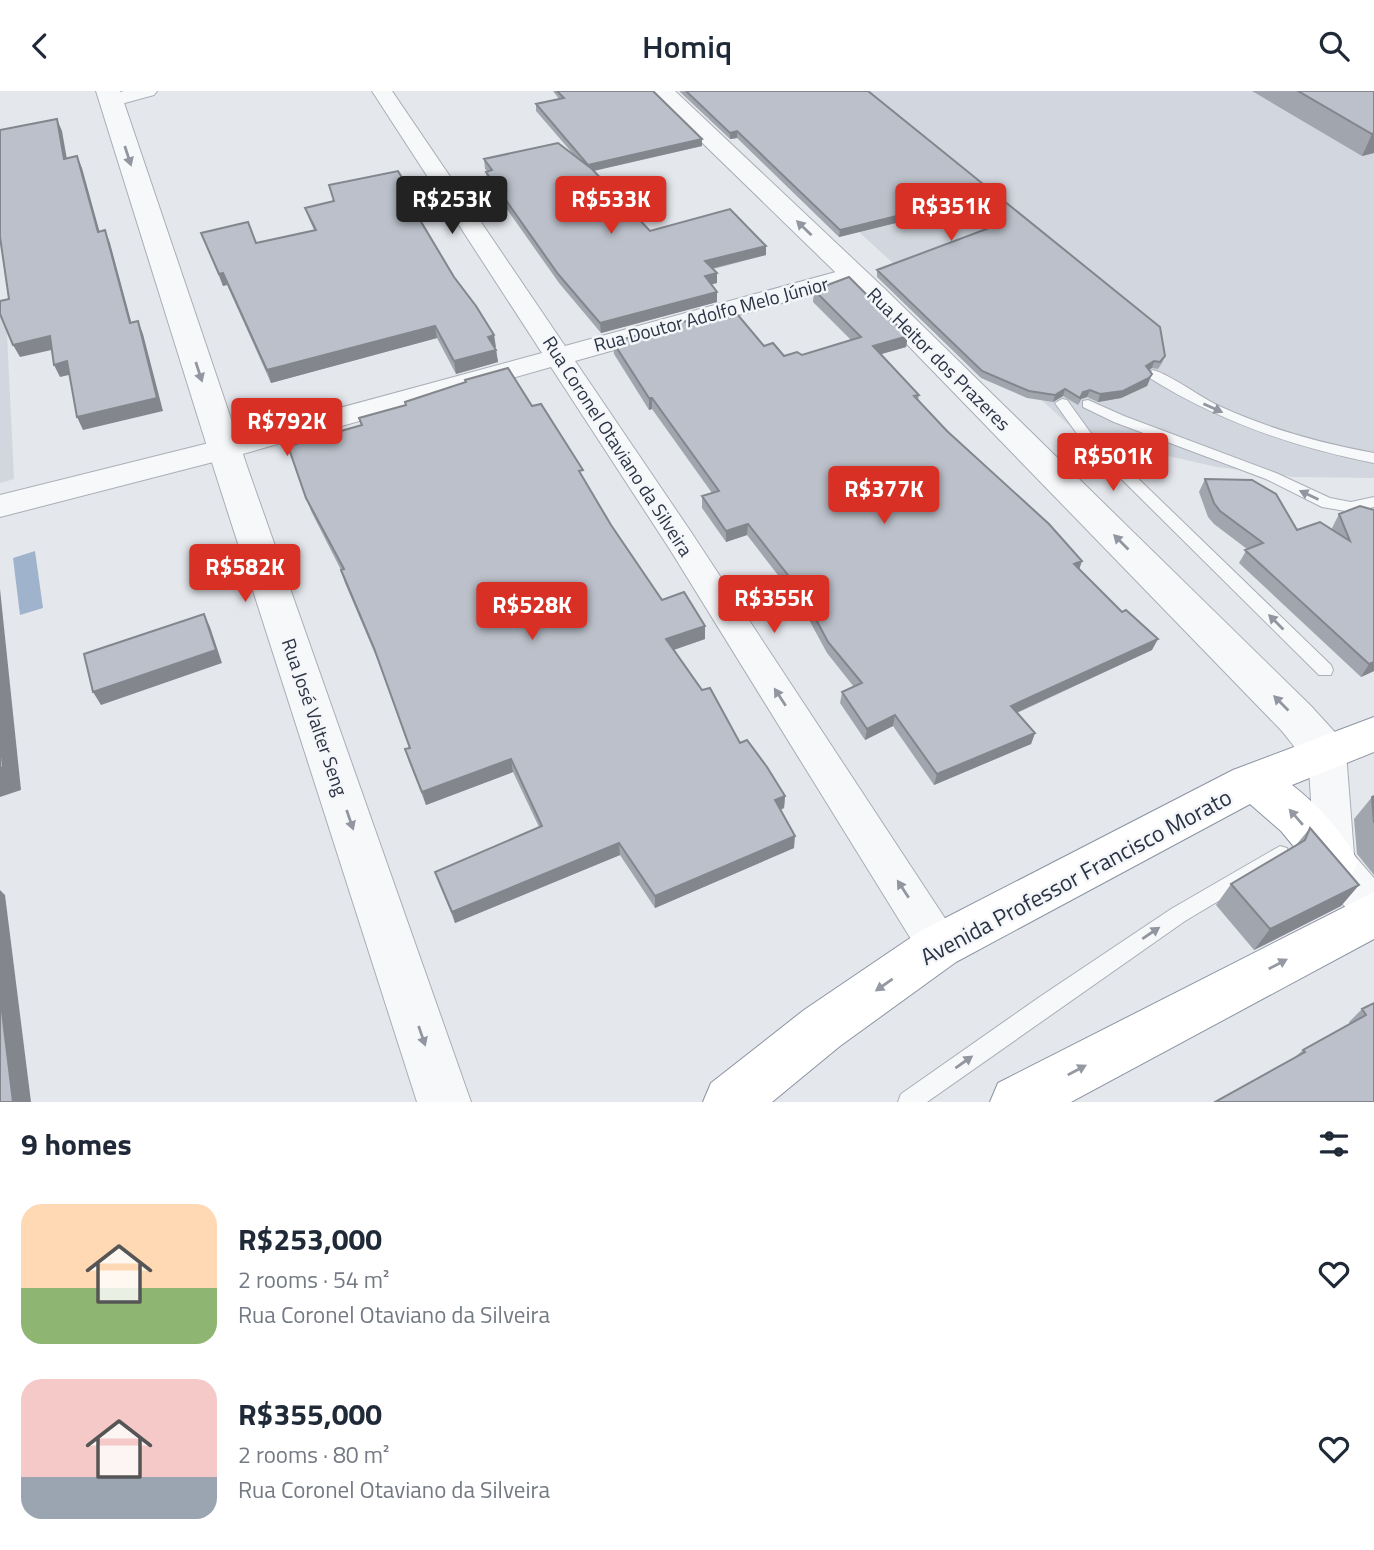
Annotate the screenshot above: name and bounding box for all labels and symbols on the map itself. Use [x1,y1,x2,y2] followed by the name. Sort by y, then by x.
[123,146,134,167] one-way arrow
[395,177,509,236] pin: R$253K
[554,177,668,236] pin: R$533K
[894,183,1008,243] pin: R$351K
[796,219,813,236] one-way arrow
[590,268,832,359] street label: Rua Doutor Adolfo Melo Júnior
[861,280,1018,437] street label: Rua Heitor dos Prazeres
[536,330,701,562] street label: Rua Coronel Otaviano da Silveira
[195,362,205,383] one-way arrow
[230,399,344,458] pin: R$792K
[1202,403,1223,414] one-way arrow
[1056,433,1170,493] pin: R$501K
[827,467,941,526] pin: R$377K
[1299,489,1319,501] one-way arrow
[1112,533,1129,550] one-way arrow
[188,545,302,604] pin: R$582K
[717,575,831,635] pin: R$355K
[475,582,589,642] pin: R$528K
[1268,614,1285,630] one-way arrow
[275,634,356,800] street label: Rua José Valter Seng
[774,687,787,707] one-way arrow
[1273,695,1289,711] one-way arrow
[914,779,1238,974] street label: Avenida Professor Francisco Morato
[1289,809,1304,826] one-way arrow
[345,810,355,831] one-way arrow
[896,879,909,898] one-way arrow
[1142,927,1161,940] one-way arrow
[1268,958,1288,970] one-way arrow
[875,978,893,992] one-way arrow
[417,1025,428,1046] one-way arrow
[955,1055,973,1069] one-way arrow
[1067,1064,1087,1076] one-way arrow

